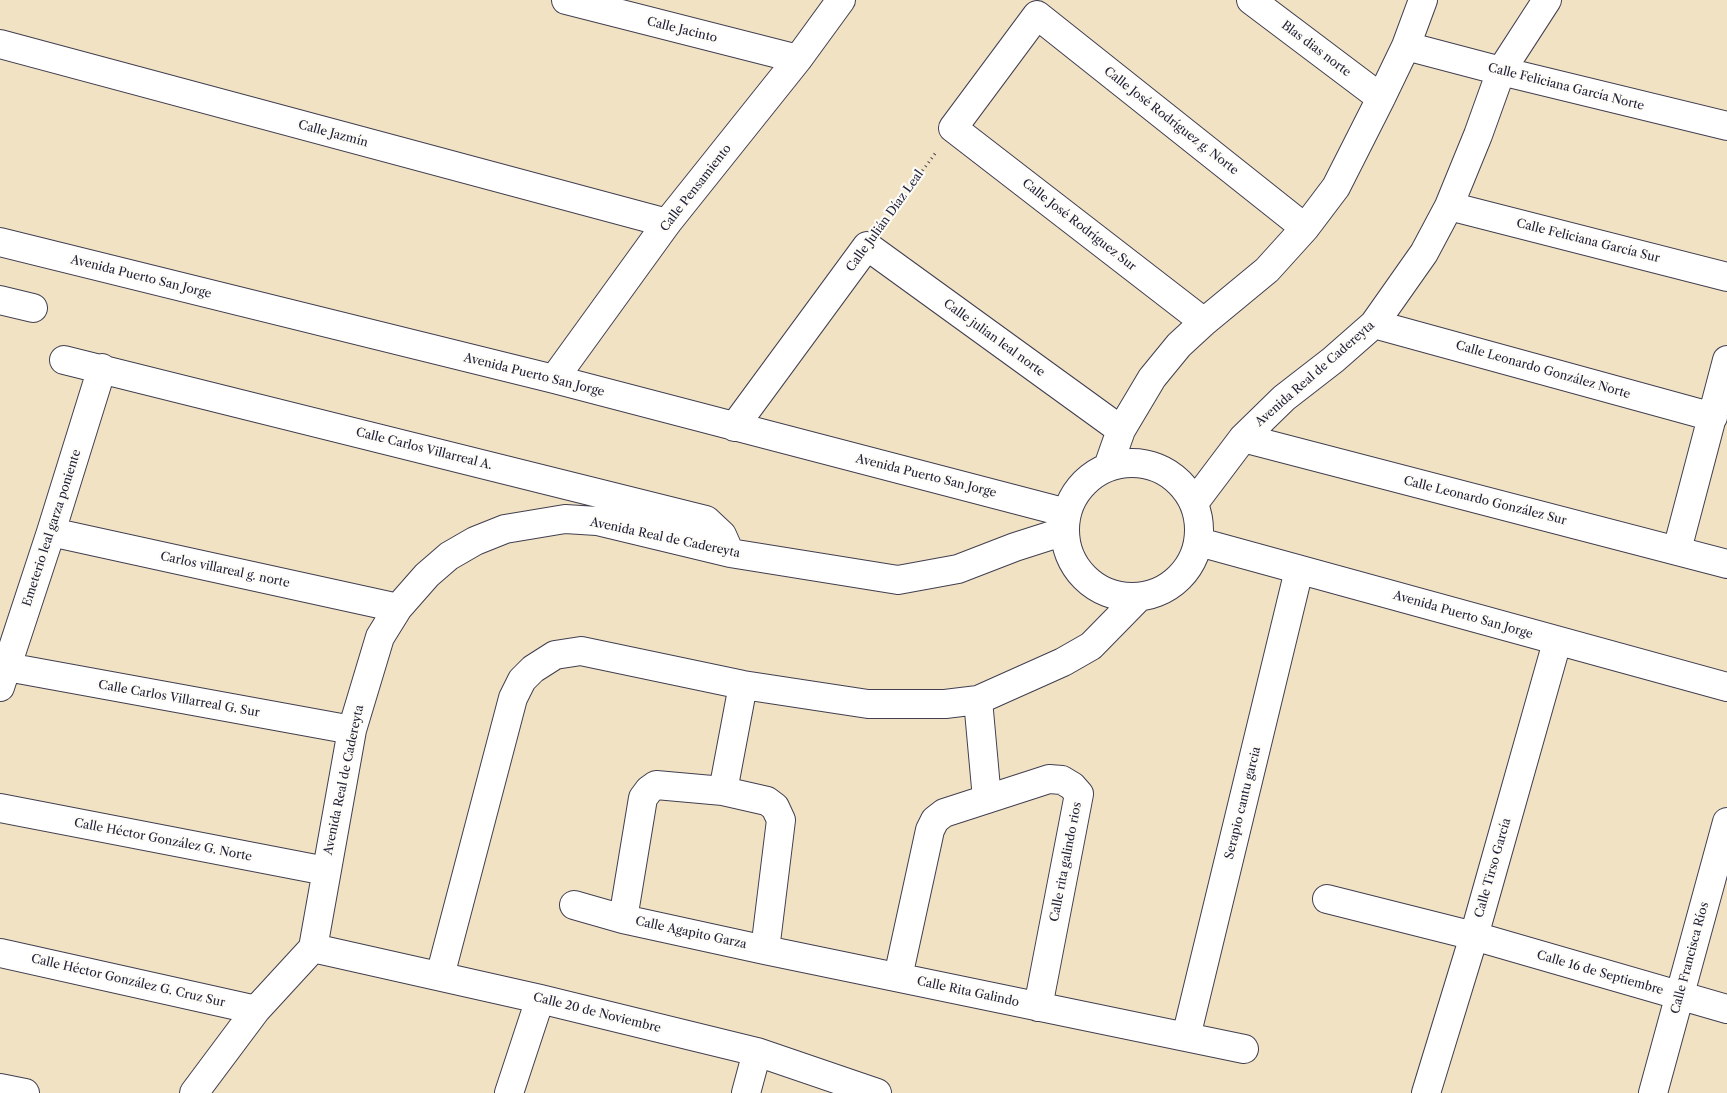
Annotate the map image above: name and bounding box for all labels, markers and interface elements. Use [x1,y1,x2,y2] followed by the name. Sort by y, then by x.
[645,14,719,46] street label: Calle Jacinto
[1278,18,1354,80] street label: Blas dias norte
[1486,61,1646,113] street label: Calle Feliciana García Norte
[1101,64,1241,178] street label: Calle José Rodríguez g. Norte
[297,118,369,150] street label: Calle Jazmín
[657,142,735,234] street label: Calle Pensamiento
[843,167,927,275] street label: Calle Julián Díaz Leal
[1019,176,1139,274] street label: Calle José Rodríguez Sur
[1515,216,1661,266] street label: Calle Feliciana García Sur
[69,253,213,301] street label: Avenida Puerto San Jorge
[940,296,1048,380] street label: Calle julian leal norte
[1253,318,1377,430] street label: Avenida Real de Cadereyta
[1454,338,1632,402] street label: Calle Leonardo González Norte
[462,351,606,399] street label: Avenida Puerto San Jorge
[354,425,494,473] street label: Calle Carlos Villarreal A.
[20,448,84,608] street label: Emeterio leal garza poniente
[854,452,998,500] street label: Avenida Puerto San Jorge
[1402,474,1568,528] street label: Calle Leonardo González Sur
[589,515,741,561] street label: Avenida Real de Cadereyta
[159,549,291,591] street label: Carlos villareal g. norte
[1392,588,1534,642] street label: Avenida Puerto San Jorge
[97,678,261,720] street label: Calle Carlos Villarreal G. Sur
[321,704,367,856] street label: Avenida Real de Cadereyta
[1222,745,1264,861] street label: Serapio cantu garcia
[1047,801,1085,923] street label: Calle rita galindo rios
[73,816,253,864] street label: Calle Héctor González G. Norte
[1472,816,1514,920] street label: Calle Tirso García
[1668,900,1712,1016] street label: Calle Francisca Ríos
[634,914,748,952] street label: Calle Agapito Garza
[1535,948,1665,998] street label: Calle 16 de Septiembre
[30,952,226,1010] street label: Calle Héctor González G. Cruz Sur
[916,974,1020,1010] street label: Calle Rita Galindo
[532,990,662,1036] street label: Calle 20 de Noviembre

